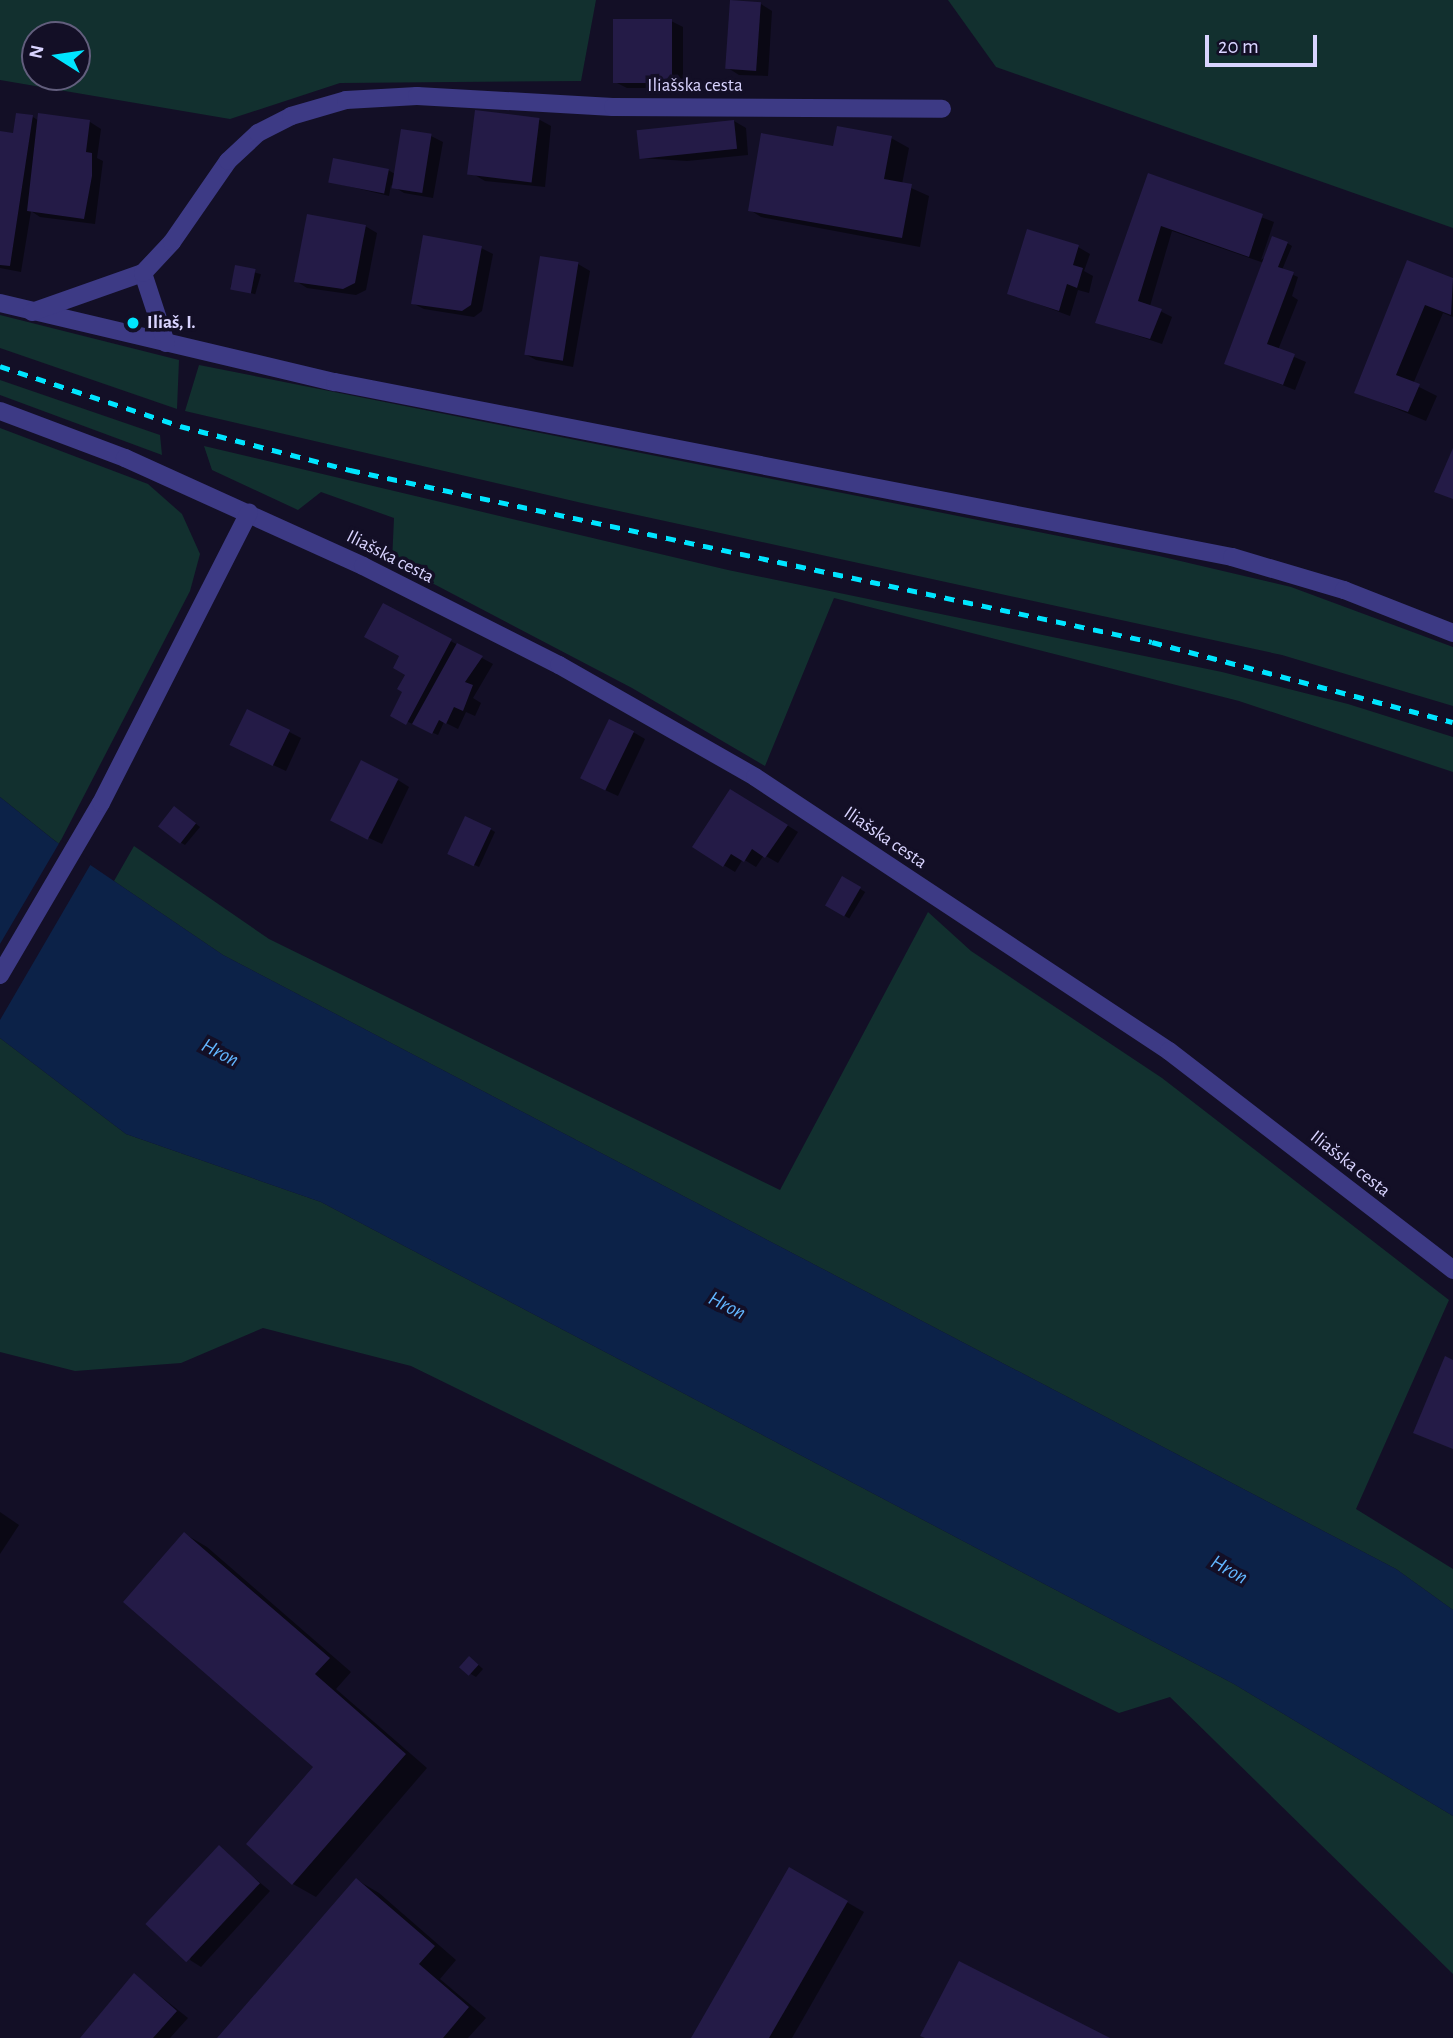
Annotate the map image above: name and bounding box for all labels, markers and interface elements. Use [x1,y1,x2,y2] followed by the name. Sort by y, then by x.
[21,21,91,91] north arrow
[1208,21,1320,65] scale bar
[1218,36,1259,57] text: 20 m
[26,44,48,60] text: N
[647,75,743,97] street label: Iliašska cesta
[147,312,196,334] place label: Iliaš, I.
[125,315,141,331] marker: Iliaš, I.
[342,525,438,589] street label: Iliašska cesta
[839,802,931,874] street label: Iliašska cesta
[197,1033,243,1073] water label: Hron
[1305,1126,1395,1202] street label: Iliašska cesta
[704,1286,750,1326] water label: Hron
[1206,1550,1252,1590] water label: Hron

